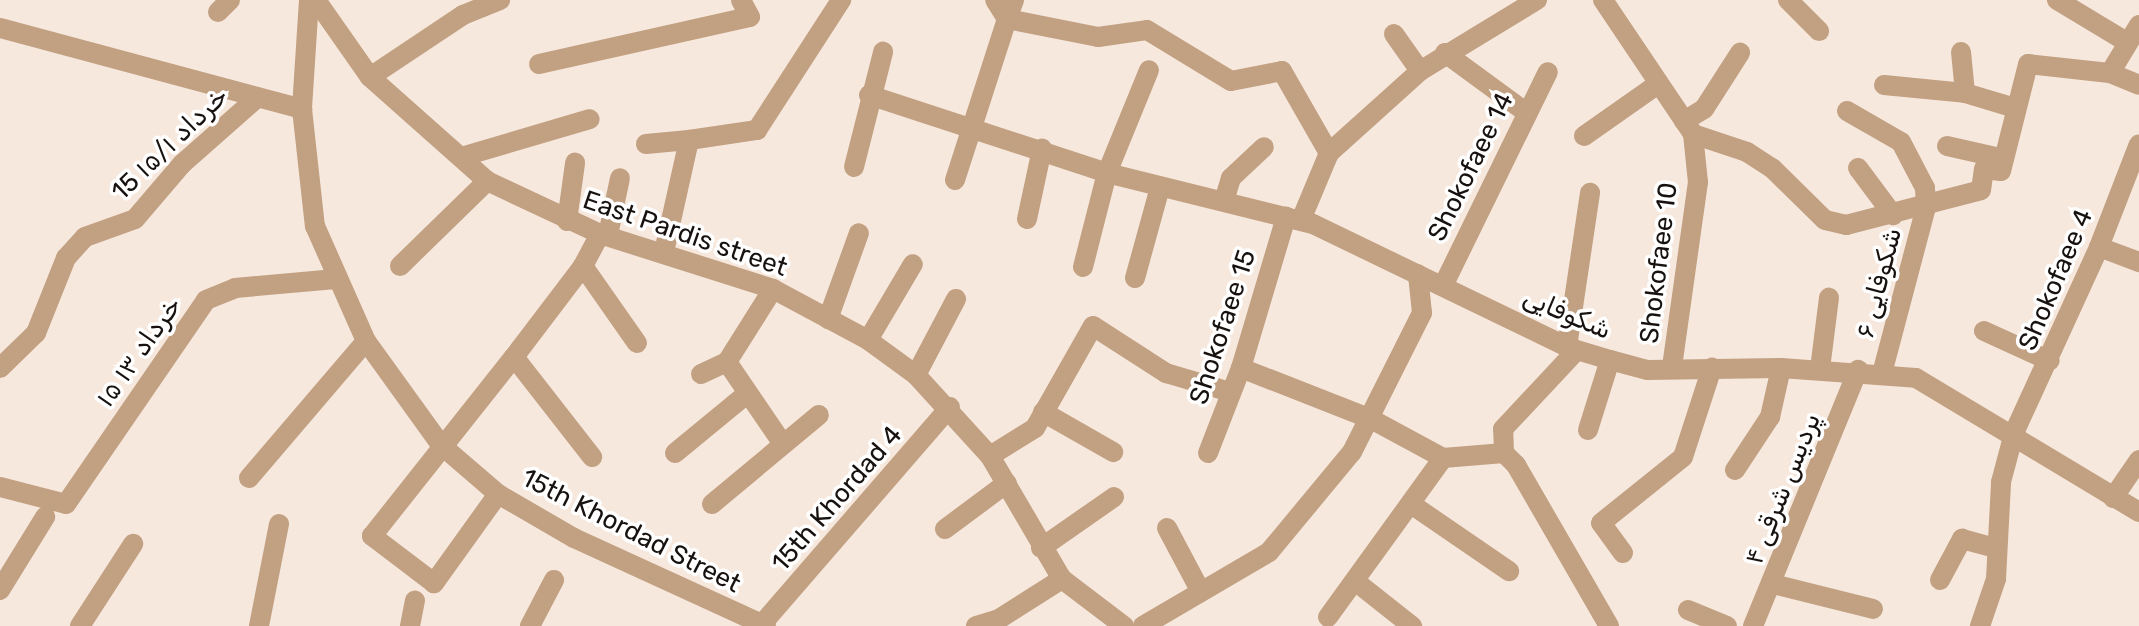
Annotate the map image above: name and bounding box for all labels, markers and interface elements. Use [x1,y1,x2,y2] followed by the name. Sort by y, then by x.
[105,81,235,207] street label: 15 خرداد ۱۵/۱
[1422,88,1520,246] street label: Shokofaee 14
[1634,181,1684,345] street label: Shokofaee 10
[579,184,791,284] street label: East Pardis street
[2012,205,2100,355] street label: Shokofaee 4
[1849,224,1909,342] street label: شکوفایی ۶
[1183,246,1263,408] street label: Shokofaee 15
[1518,282,1616,346] street label: شکوفایی
[90,291,188,413] street label: ۱۵ خرداد ۱۳
[1738,409,1828,569] street label: پردیس شرقی ۴
[765,420,909,578] street label: 15th Khordad 4
[516,462,746,600] street label: 15th Khordad Street

